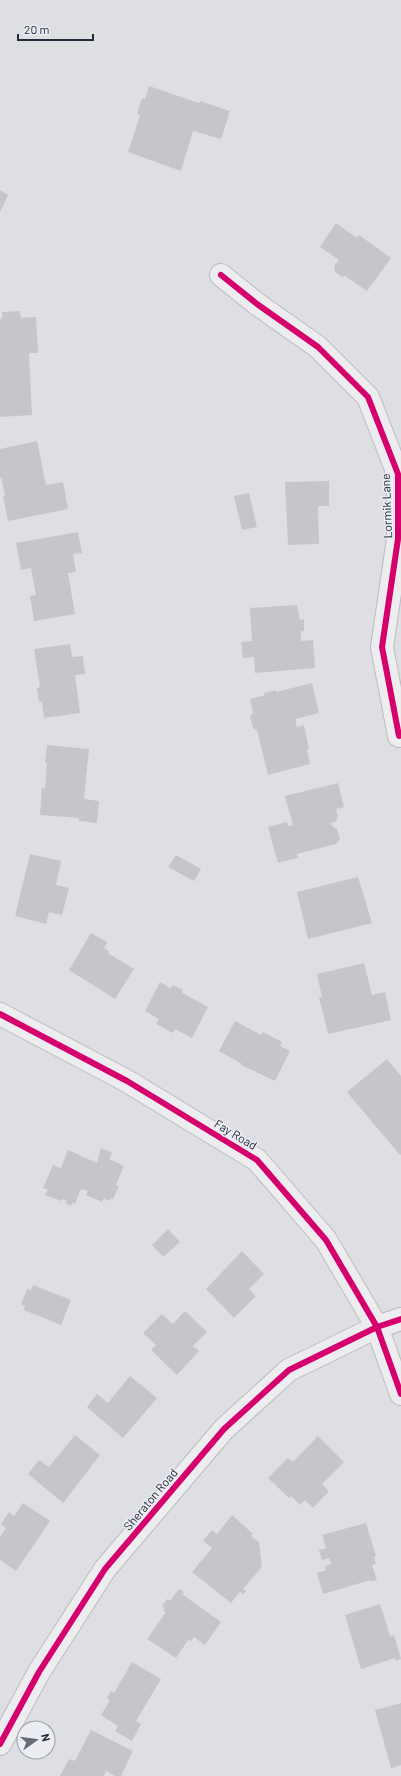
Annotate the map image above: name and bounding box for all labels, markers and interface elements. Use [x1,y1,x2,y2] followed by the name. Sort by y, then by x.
[18,16,93,42] scale bar
[24,22,50,36] text: 20 m
[378,473,394,539] street label: Lormik Lane
[212,1116,260,1152] street label: Fay Road
[120,1465,180,1533] street label: Sheraton Road
[16,1720,56,1760] north arrow
[39,1732,53,1743] text: N

